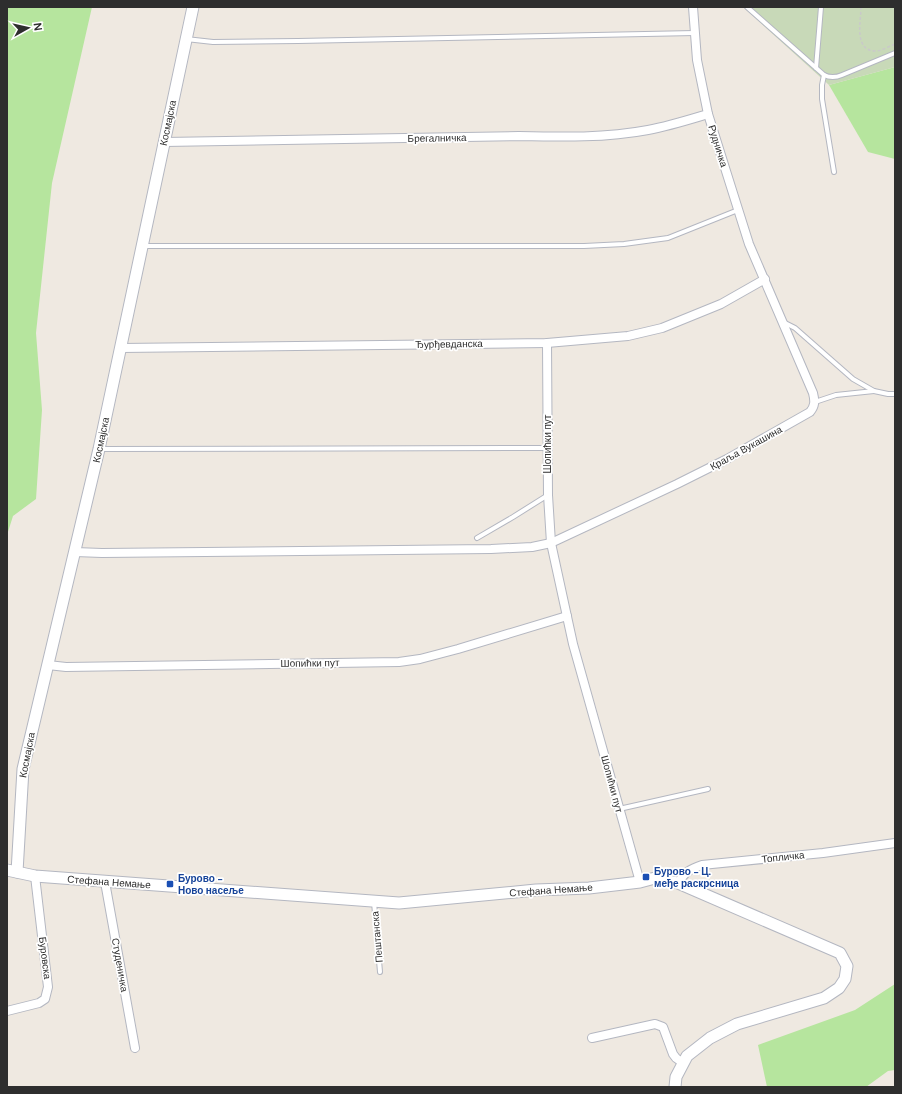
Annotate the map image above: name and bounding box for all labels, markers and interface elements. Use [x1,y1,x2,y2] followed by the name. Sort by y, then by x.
[8,8,48,48] north arrow
[30,22,45,32] text: N
[157,99,179,147] street label: Космајска
[705,123,731,169] street label: Рудничка
[407,131,467,145] street label: Брегалничка
[415,337,483,351] street label: Ђурђевданска
[541,414,554,473] street label: Шопићки пут
[90,416,112,464] street label: Космајска
[708,423,785,473] street label: Краља Вукашина
[280,656,340,670] street label: Шопићки пут
[16,731,38,779] street label: Космајска
[598,754,626,815] street label: Шопићки пут
[761,848,806,866] street label: Топличка
[654,865,739,890] place label: Бурово - Ц. међе раскрсница
[178,872,244,897] place label: Бурово - Ново насеље
[641,872,651,882] marker: Бурово - Ц. међе раскрсница
[67,873,152,891] street label: Стефана Немање
[165,879,175,889] marker: Бурово - Ново насеље
[509,881,594,899] street label: Стефана Немање
[368,910,386,963] street label: Пештанска
[36,936,54,980] street label: Буровска
[109,937,131,993] street label: Студеничка

